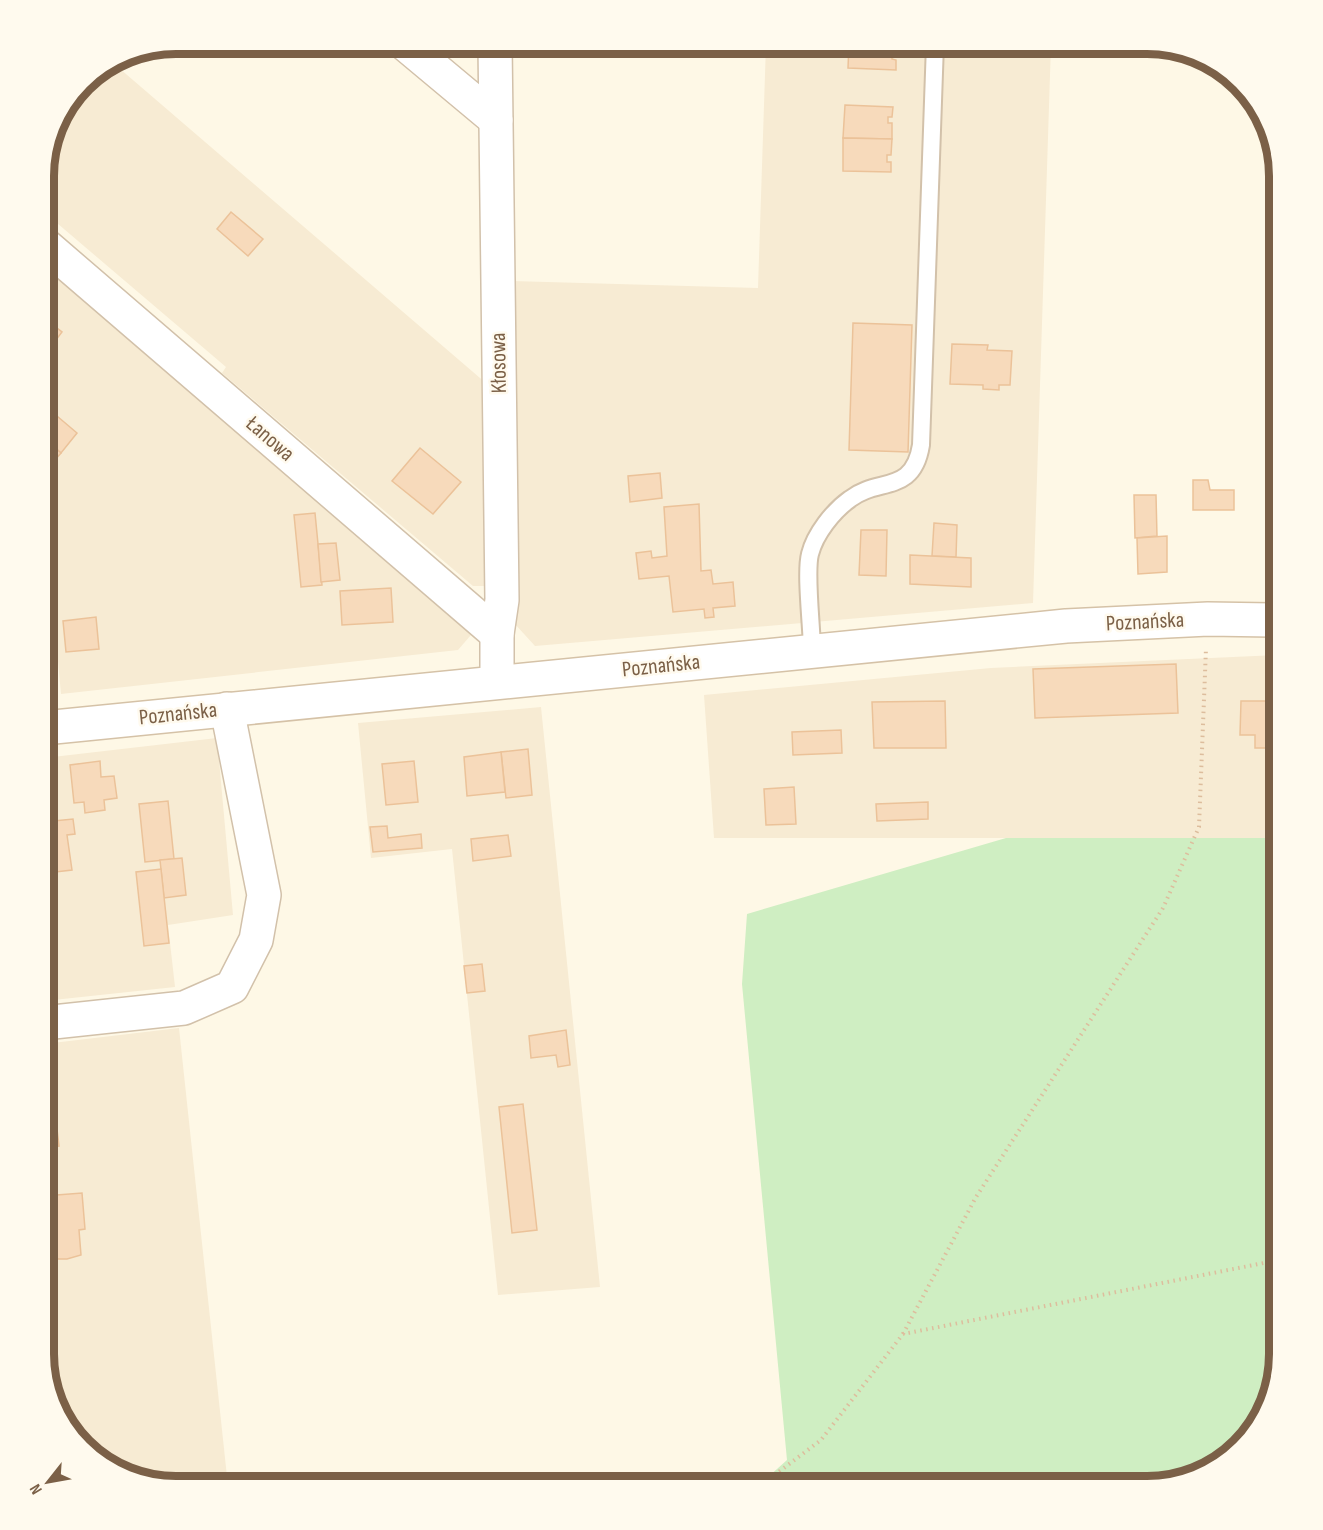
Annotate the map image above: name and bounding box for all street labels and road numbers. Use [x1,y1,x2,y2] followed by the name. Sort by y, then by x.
[485,332,513,394] street label: Kłosowa
[239,410,300,467] street label: Łanowa
[1105,606,1185,638] street label: Poznańska
[621,648,701,684] street label: Poznańska
[138,696,218,732] street label: Poznańska

